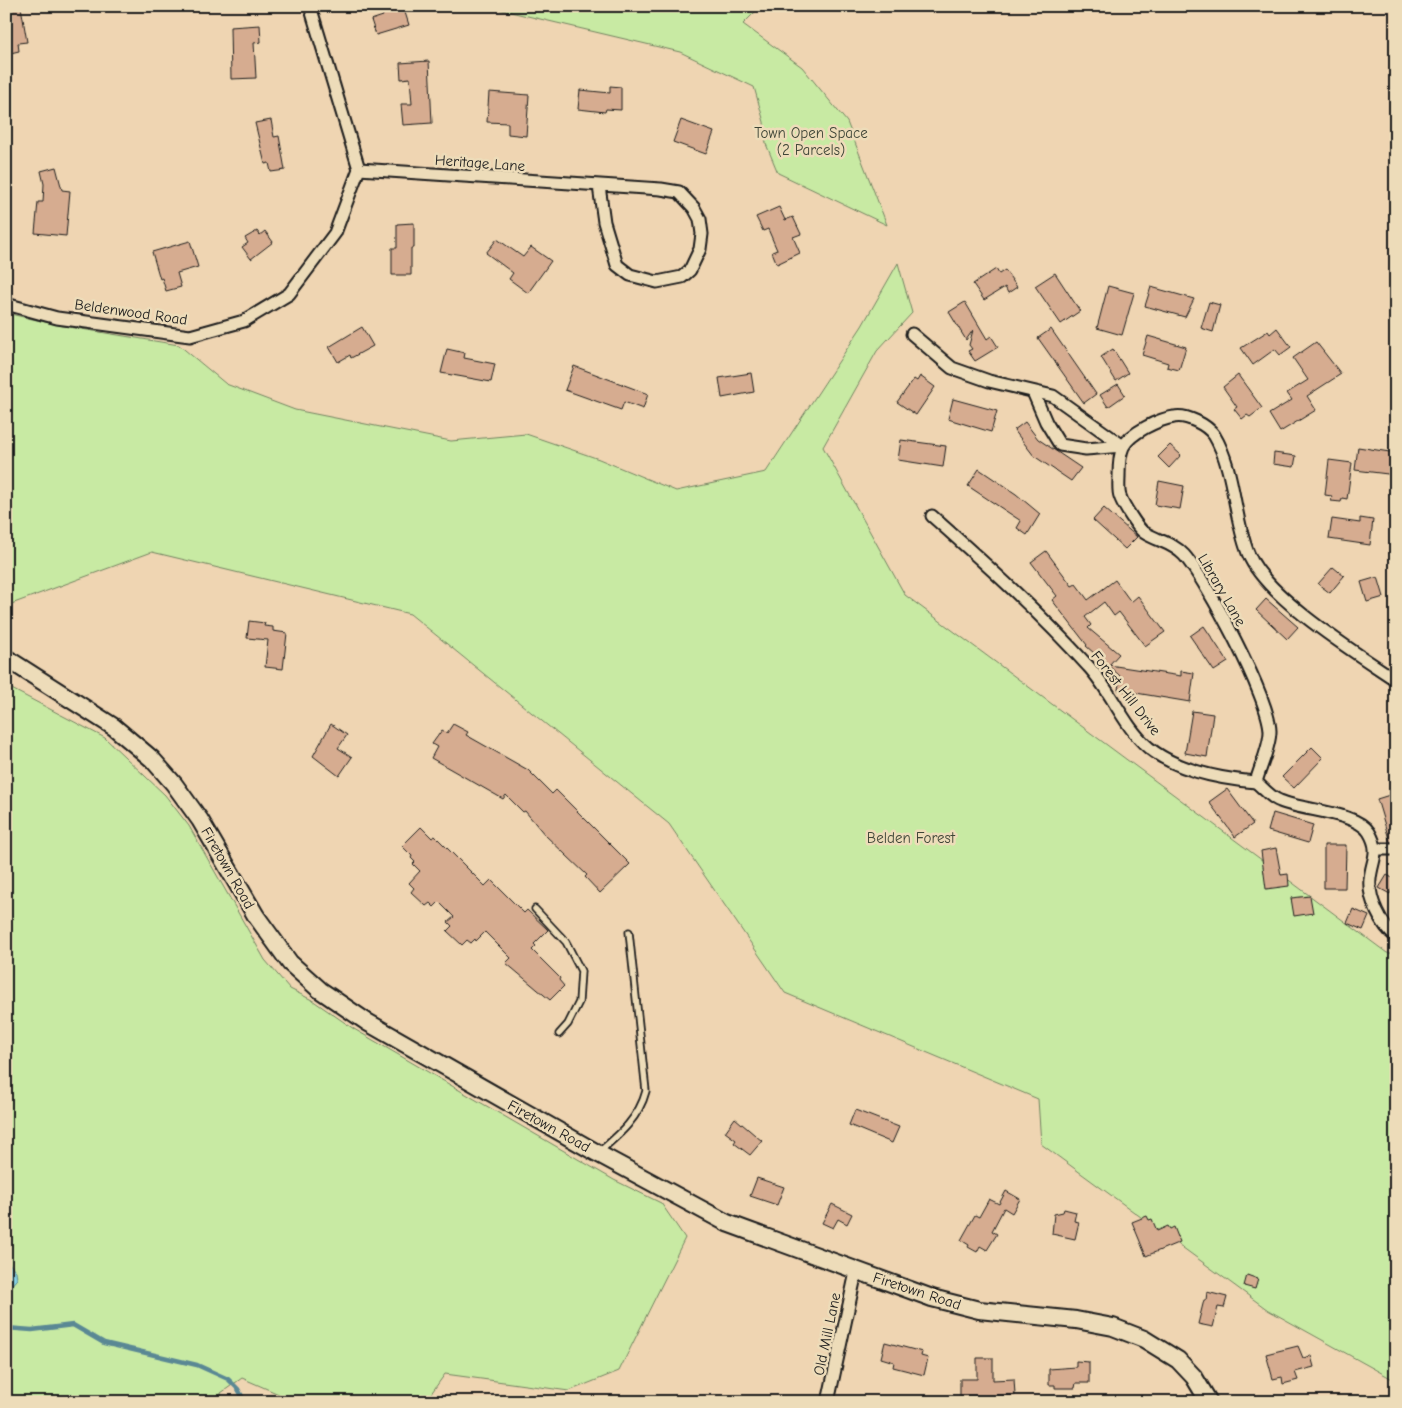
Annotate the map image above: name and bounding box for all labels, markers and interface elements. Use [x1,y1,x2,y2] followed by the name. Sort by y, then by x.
[754,124,868,159] park label: Town Open Space (2 Parcels)
[434,151,526,175] street label: Heritage Lane
[73,295,189,329] street label: Beldenwood Road
[1194,551,1250,630] street label: Library Lane
[1087,647,1165,739] street label: Forest Hill Drive
[197,824,259,912] street label: Firetown Road
[867,829,956,847] park label: Belden Forest
[505,1096,593,1156] street label: Firetown Road
[871,1268,963,1314] street label: Firetown Road
[809,1290,845,1377] street label: Old Mill Lane

